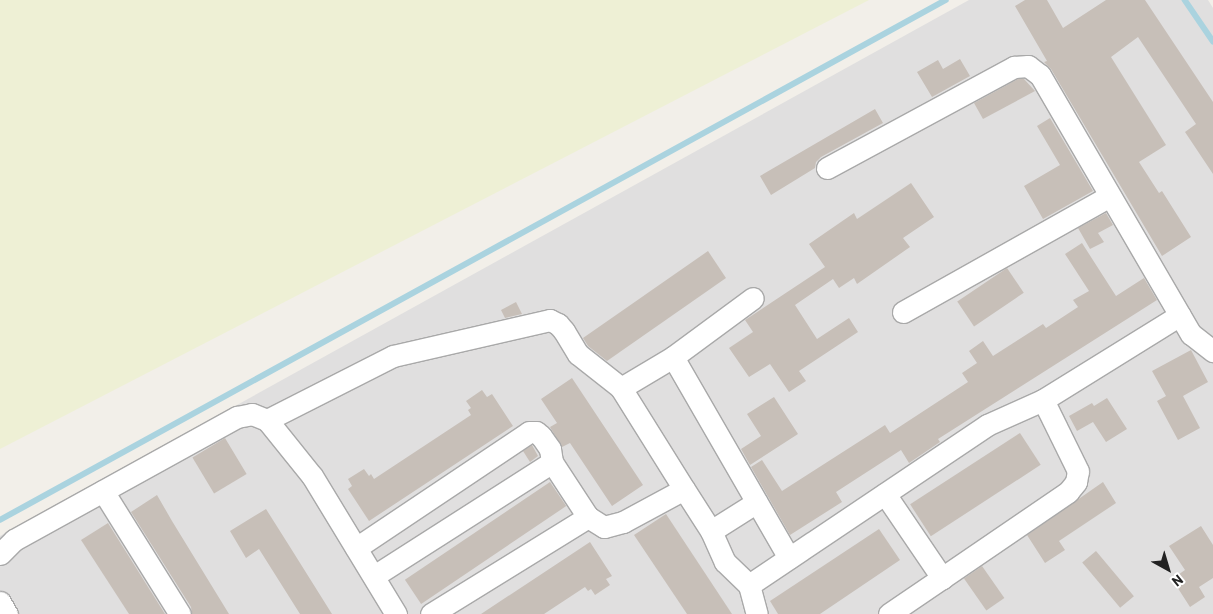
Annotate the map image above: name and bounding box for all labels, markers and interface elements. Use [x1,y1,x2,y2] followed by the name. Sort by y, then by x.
[1143,544,1193,594] north arrow
[1169,572,1187,591] text: N

